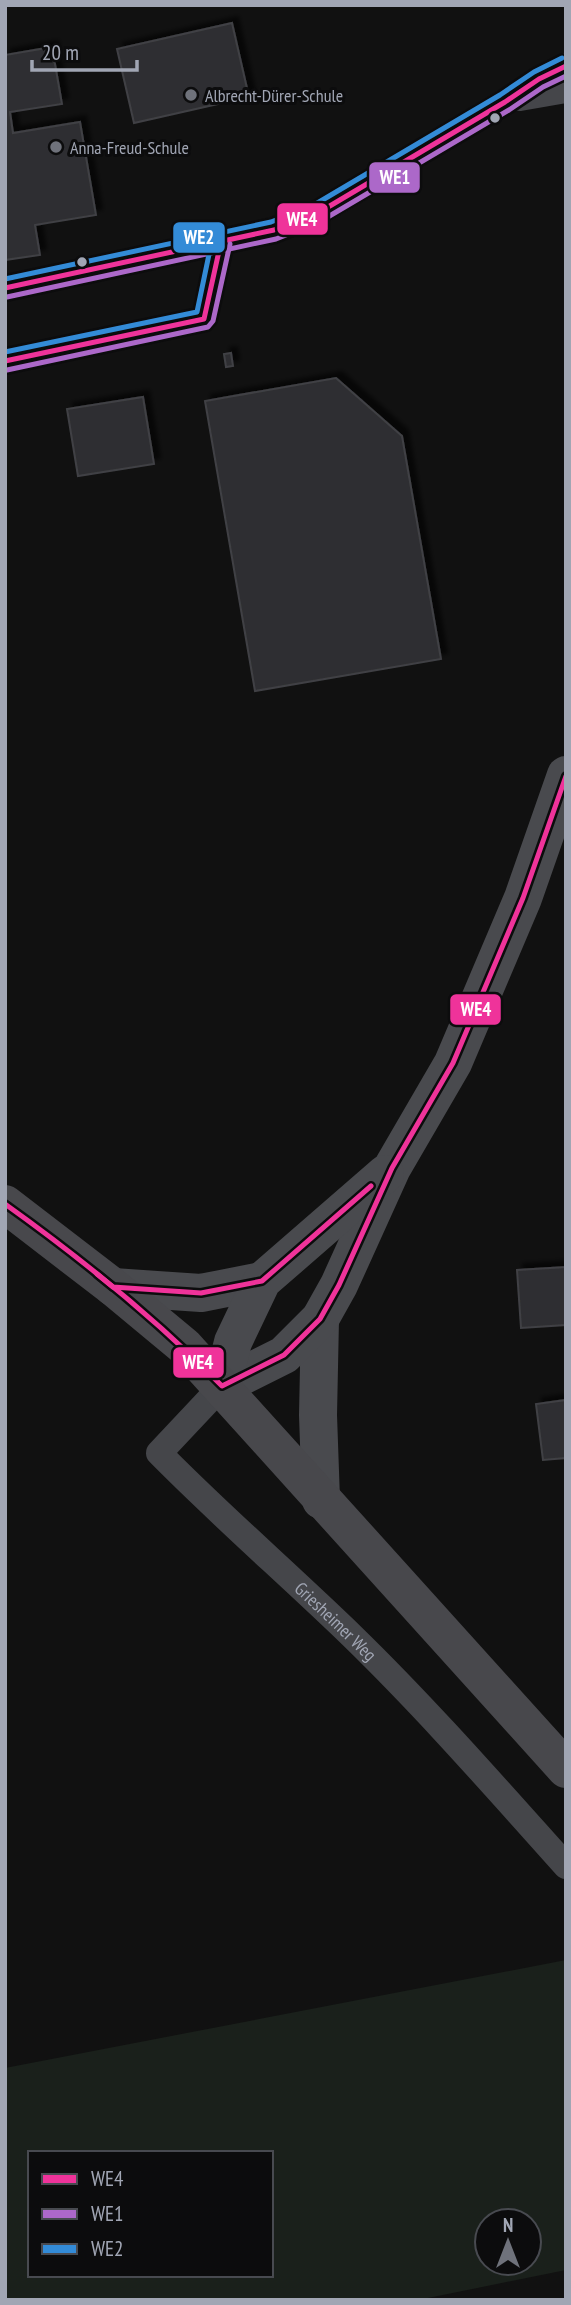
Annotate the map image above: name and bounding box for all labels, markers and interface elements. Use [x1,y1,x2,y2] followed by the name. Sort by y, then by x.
[32,28,136,72] scale bar
[42,39,79,66] text: 20 m
[205,84,343,107] place label: Albrecht-Dürer-Schule
[183,87,199,103] marker: Albrecht-Dürer-Schule
[488,111,502,125] unlabelled marker
[70,136,189,159] place label: Anna-Freud-Schule
[48,139,64,155] marker: Anna-Freud-Schule
[368,161,421,194] line badge: WE1
[379,165,410,189] text: WE1
[276,202,329,236] line badge: WE4
[286,207,317,231] text: WE4
[172,221,226,254] line badge: WE2
[183,225,214,249] text: WE2
[75,255,89,269] unlabelled marker
[449,993,502,1026] line badge: WE4
[460,997,491,1021] text: WE4
[172,1346,225,1379] line badge: WE4
[182,1350,213,1374] text: WE4
[290,1577,382,1665] street label: Griesheimer Weg
[28,2151,273,2277] legend
[91,2165,124,2192] text: WE4
[91,2200,124,2227] text: WE1
[473,2207,543,2277] north arrow
[503,2213,513,2237] text: N
[91,2235,124,2262] text: WE2

